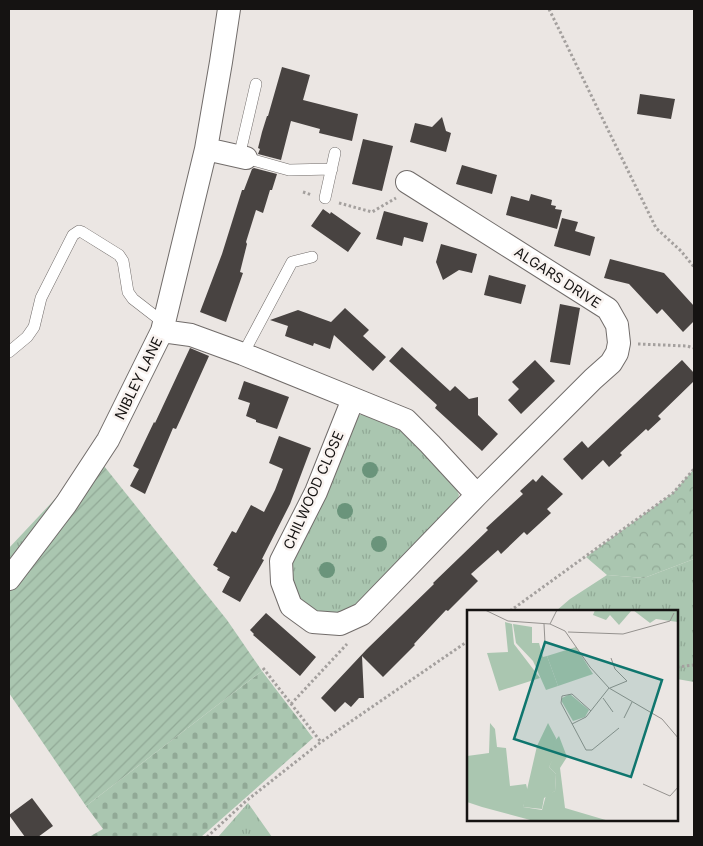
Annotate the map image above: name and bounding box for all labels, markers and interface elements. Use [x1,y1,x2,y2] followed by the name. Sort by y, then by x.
[511,243,605,311] street label: ALGARS DRIVE
[111,334,165,422] street label: NIBLEY LANE
[279,428,347,552] street label: CHILWOOD CLOSE
[467,610,678,821] inset map

